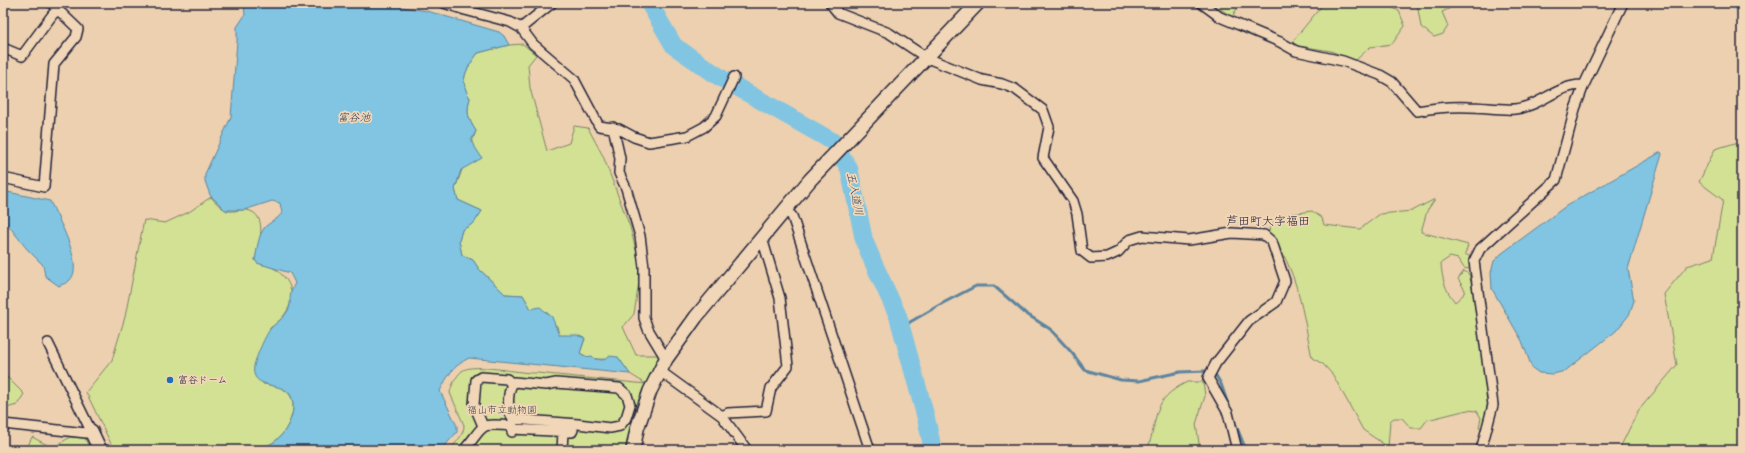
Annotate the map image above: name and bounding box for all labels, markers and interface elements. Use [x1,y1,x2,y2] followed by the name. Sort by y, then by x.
[338,111,371,124] water label: 富谷池
[844,171,866,217] water label: 五入道川
[1226,214,1310,229] district label: 芦田町大字福田
[178,374,228,386] place label: 富谷ドーム
[165,375,175,385] marker: 富谷ドーム
[467,404,537,416] park label: 福山市立動物園

